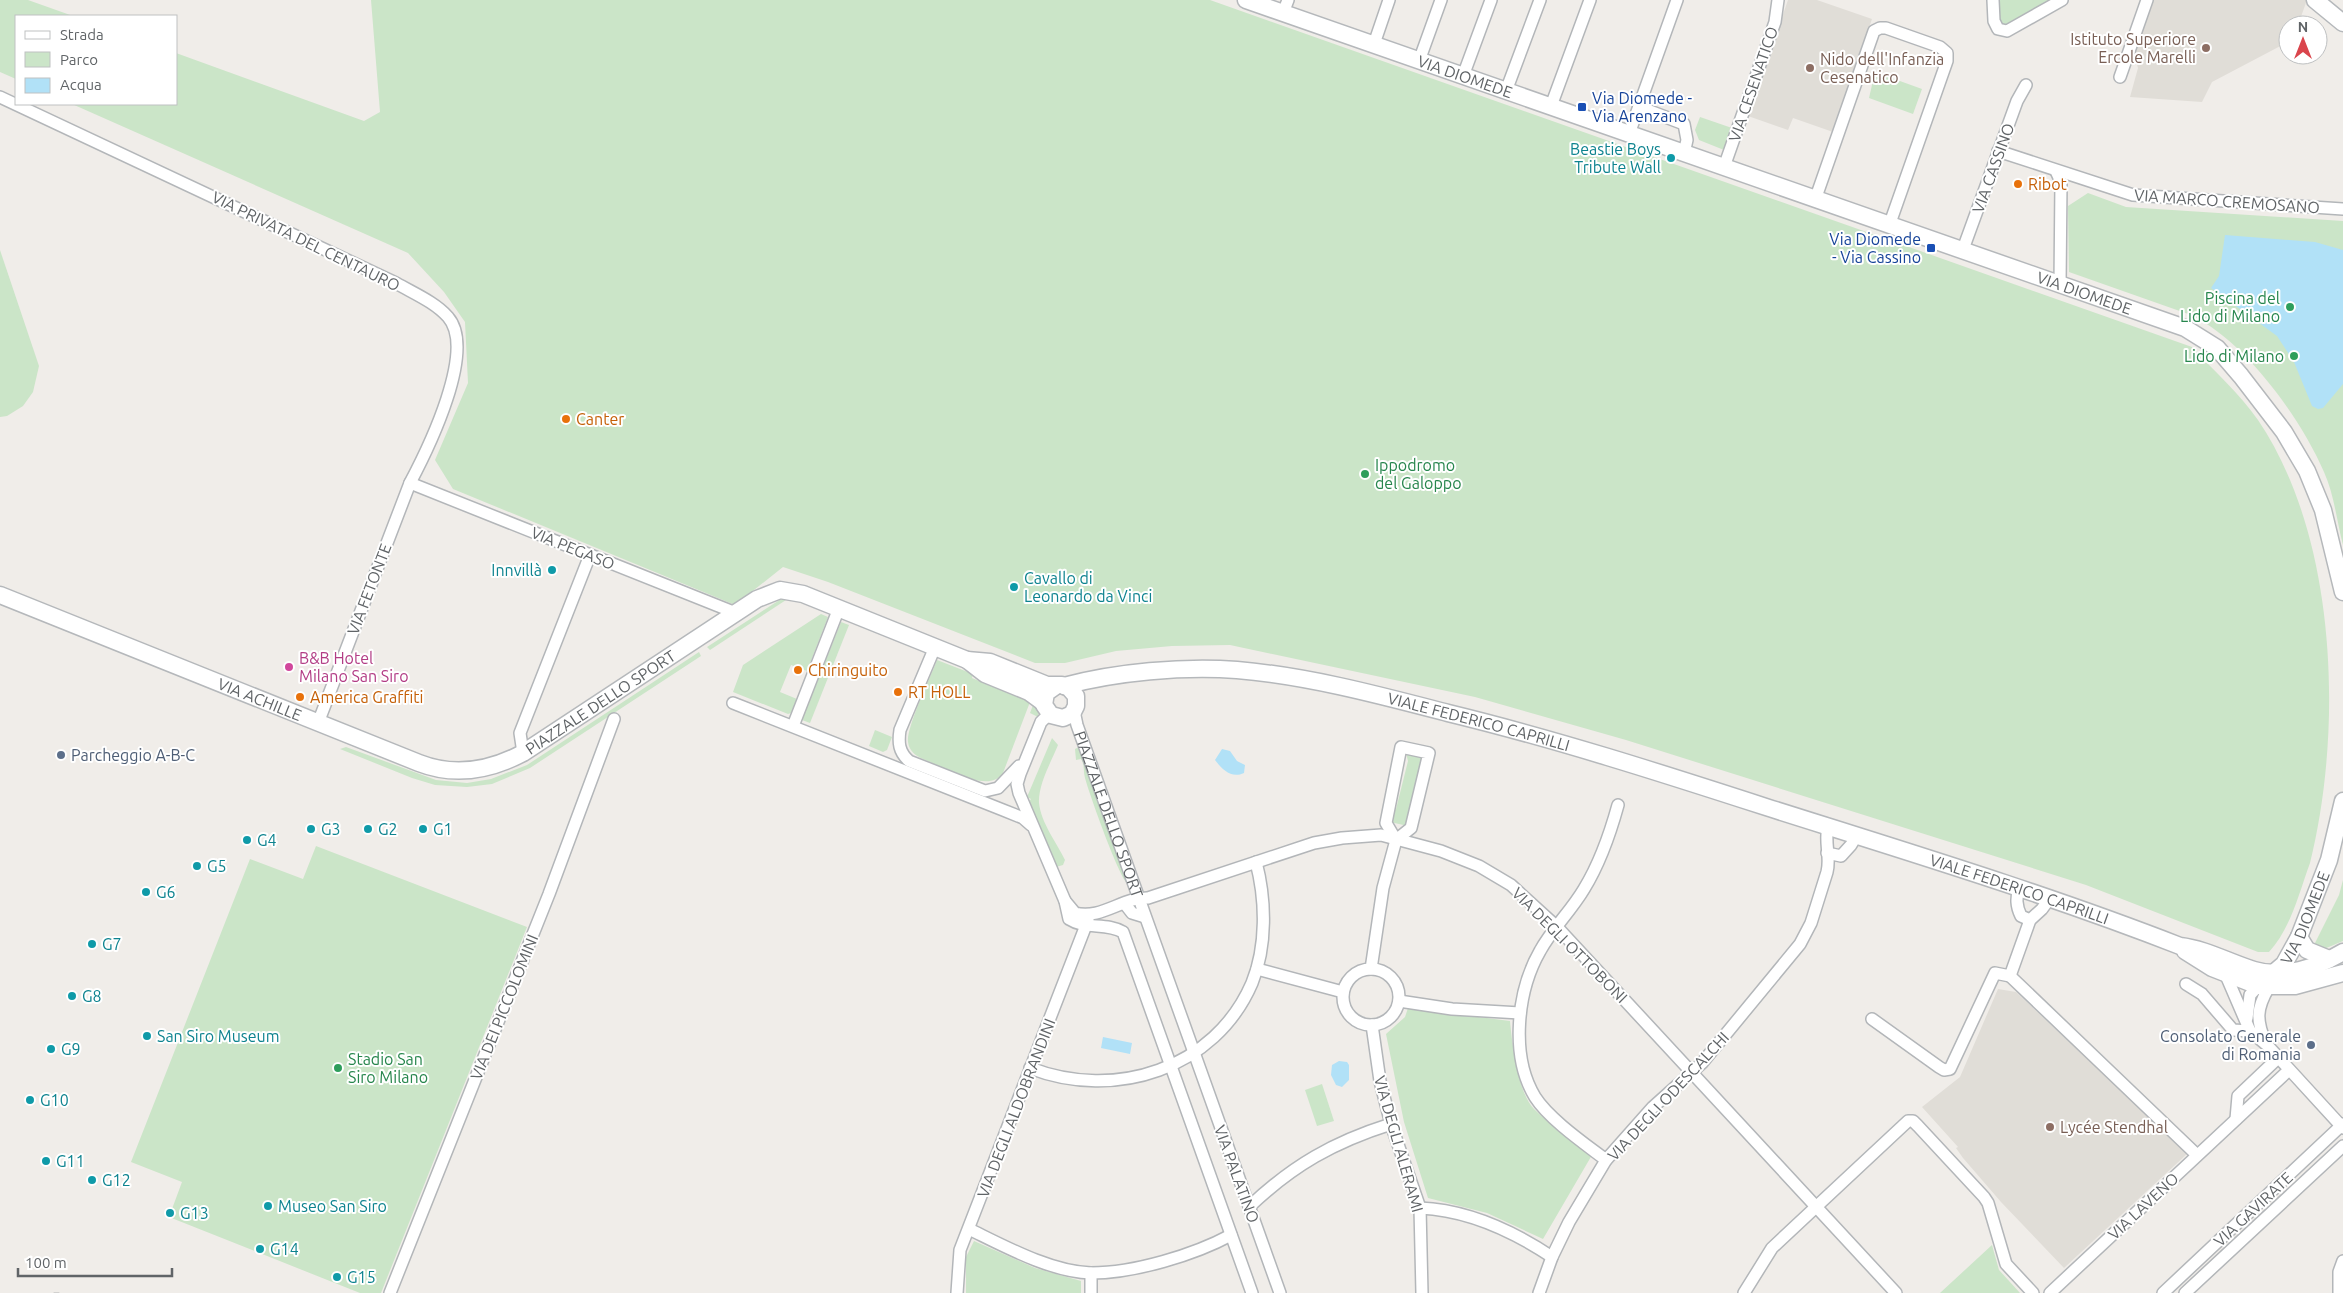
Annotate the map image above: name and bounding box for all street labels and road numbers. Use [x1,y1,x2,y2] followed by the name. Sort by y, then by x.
[1725,24,1781,144] street label: VIA CESENATICO
[1415,52,1515,101] street label: VIA DIOMEDE
[1968,121,2018,215] street label: VIA CASSINO
[2134,186,2320,216] street label: VIA MARCO CREMOSANO
[209,188,403,294] street label: VIA PRIVATA DEL CENTAURO
[2034,268,2134,318] street label: VIA DIOMEDE
[529,523,617,573] street label: VIA PEGASO
[343,541,395,637] street label: VIA FETONTE
[522,646,679,758] street label: PIAZZALE DELLO SPORT
[215,674,305,724] street label: VIA ACHILLE
[1386,689,1572,754] street label: VIALE FEDERICO CAPRILLI
[1071,729,1147,900] street label: PIAZZALE DELLO SPORT
[1928,850,2111,928] street label: VIALE FEDERICO CAPRILLI
[2277,869,2333,967] street label: VIA DIOMEDE
[1509,884,1631,1006] street label: VIA DEGLI OTTOBONI
[467,932,541,1082] street label: VIA DEI PICCOLOMINI
[973,1016,1059,1200] street label: VIA DEGLI ALDOBRANDINI
[1604,1028,1732,1164] street label: VIA DEGLI ODESCALCHI
[1371,1074,1427,1214] street label: VIA DEGLI ALERAMI
[1211,1123,1263,1225] street label: VIA PALATINO
[2210,1168,2296,1250] street label: VIA GAVIRATE
[2104,1169,2182,1243] street label: VIA LAVENO

